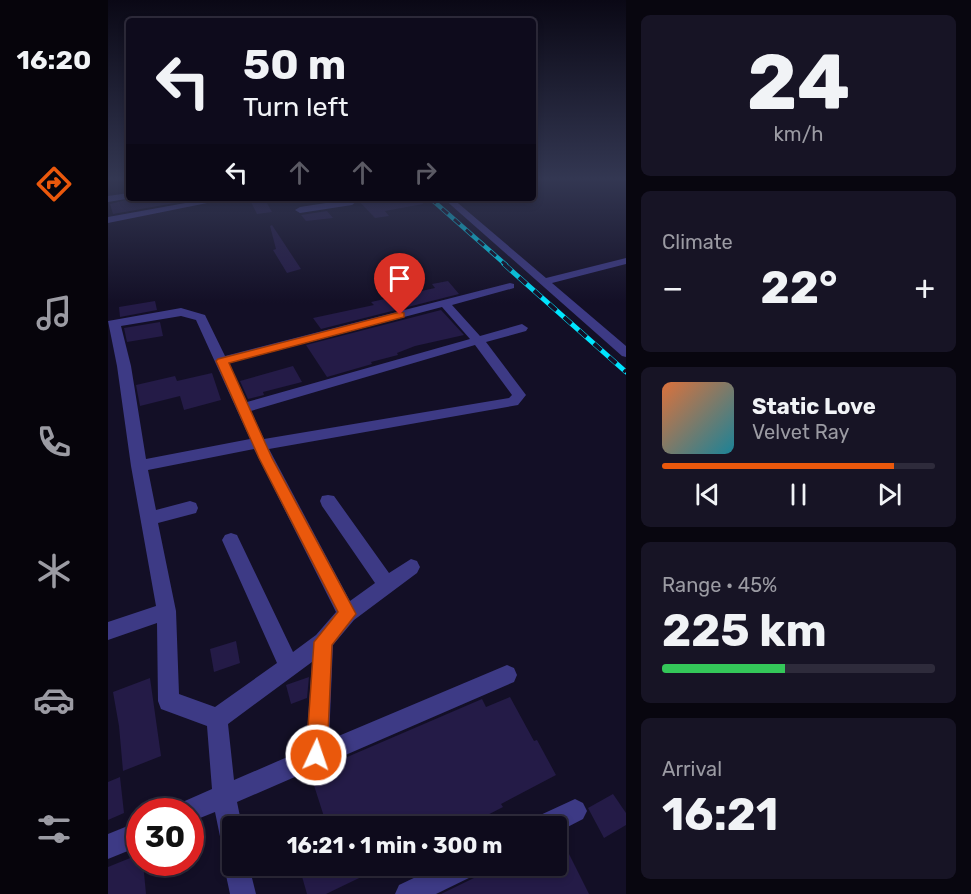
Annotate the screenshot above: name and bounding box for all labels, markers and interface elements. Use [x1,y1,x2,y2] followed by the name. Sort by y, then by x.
[747,36,850,129] text: 24
[243,40,346,90] text: 50 m
[144,42,222,120] icon: left
[17,44,91,76] text: 16:20
[243,91,348,123] text: Turn left
[774,122,823,146] text: km/h
[220,156,253,189] icon: left
[283,156,316,189] icon: ahead
[346,156,379,189] icon: ahead
[409,156,442,189] icon: right
[33,163,75,205] icon: directions
[662,230,733,254] text: Climate
[374,253,425,315] pin
[760,261,837,314] text: 22°
[383,262,416,295] icon: arrive
[662,268,683,307] text: −
[914,268,935,307] text: +
[33,292,75,334] icon: music
[752,393,876,420] text: Static Love
[752,420,850,444] text: Velvet Ray
[33,421,75,463] icon: phone
[691,478,724,511] icon: previous
[782,478,815,511] icon: pause
[873,478,906,511] icon: next
[33,550,75,592] icon: climate
[662,573,777,597] text: Range · 45%
[662,604,827,657] text: 225 km
[33,679,75,721] icon: car
[284,723,348,787] position arrow
[662,757,722,781] text: Arrival
[662,788,778,841] text: 16:21
[126,798,204,876] speed limit sign: 30
[33,808,75,850] icon: filters
[287,832,502,859] text: 16:21 · 1 min · 300 m

